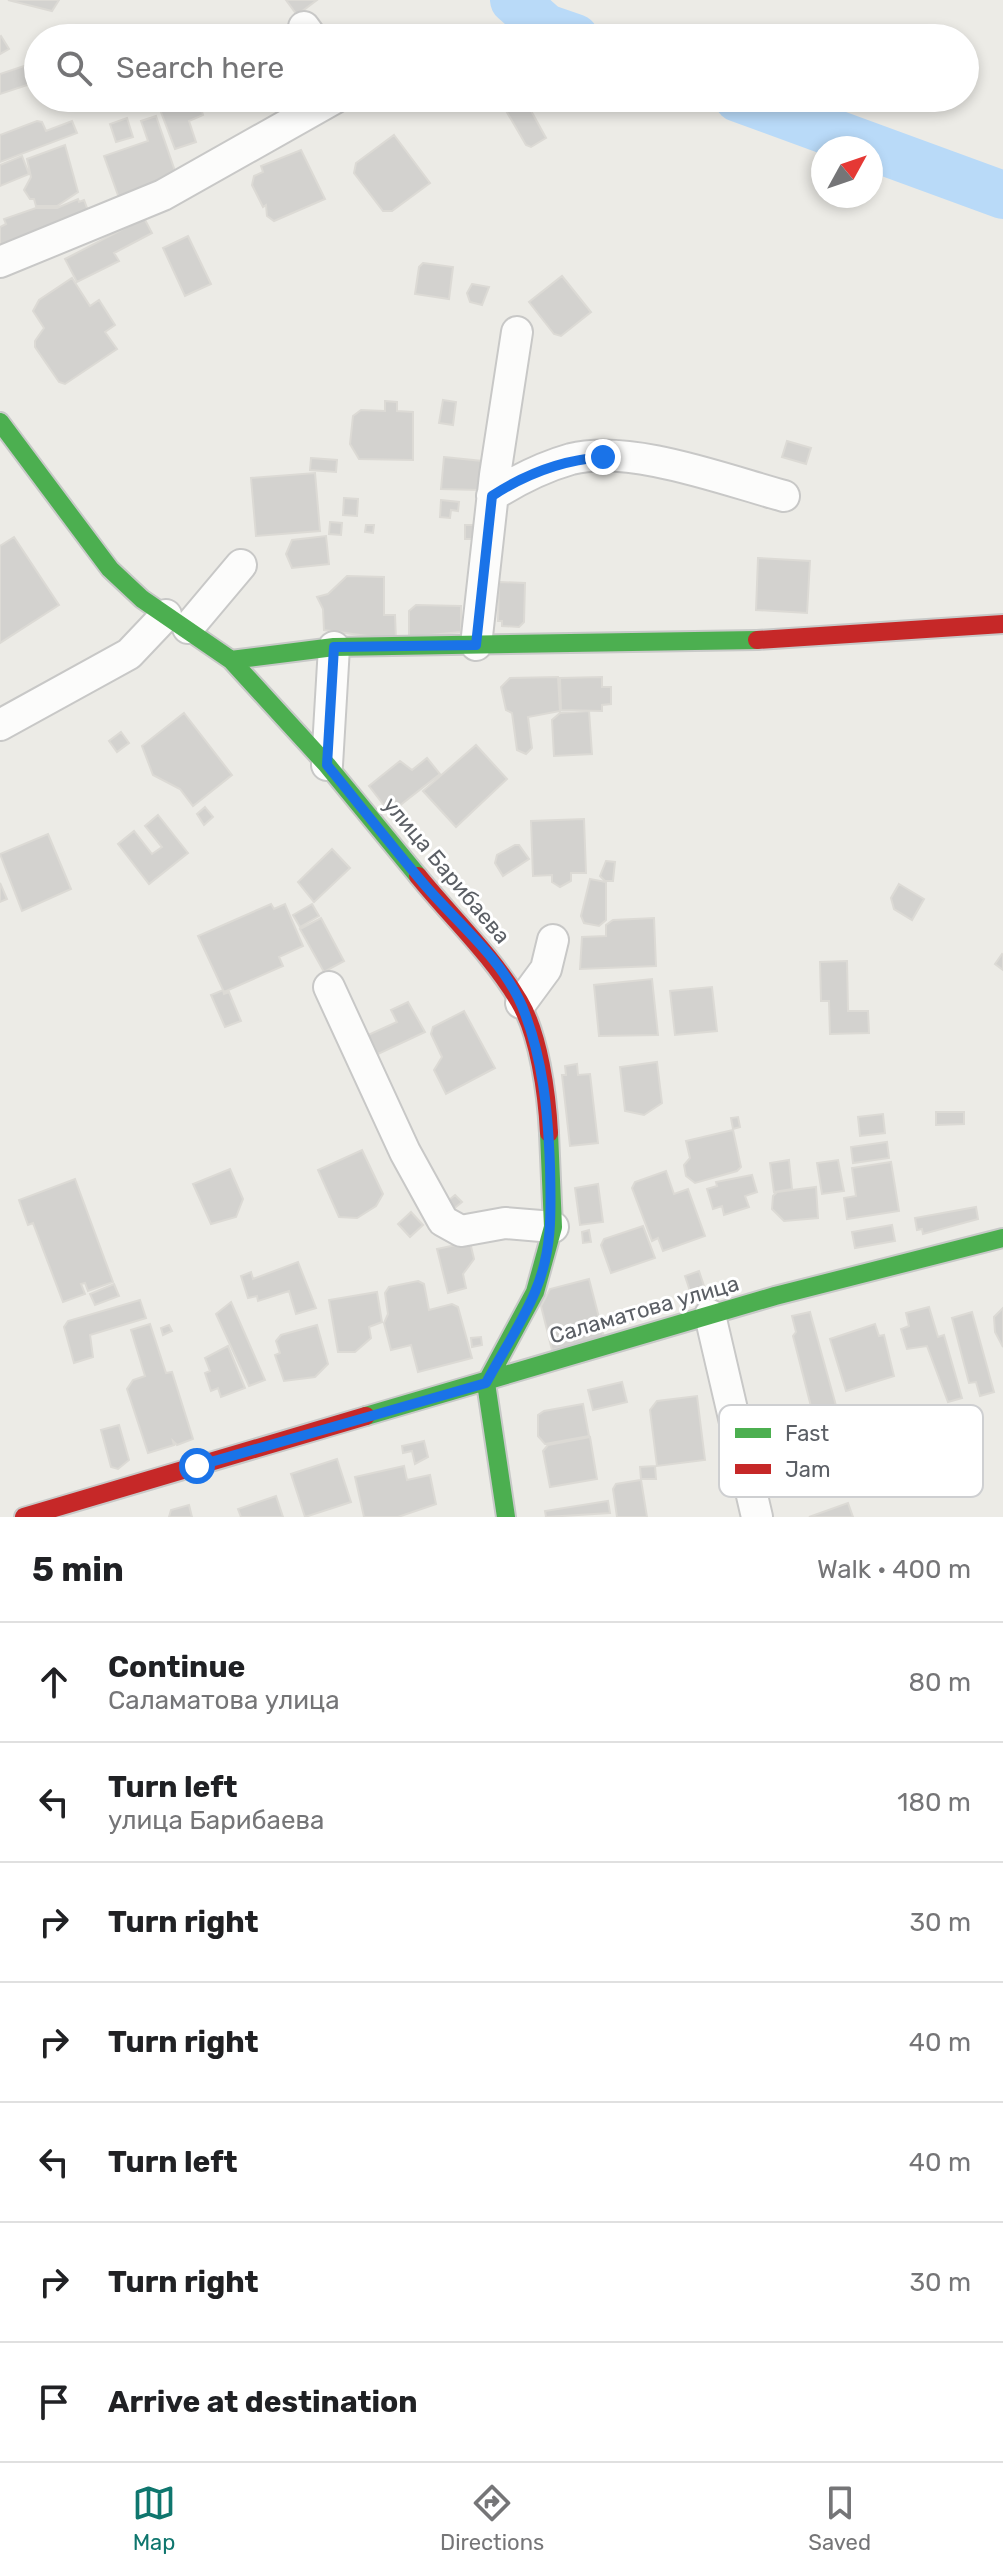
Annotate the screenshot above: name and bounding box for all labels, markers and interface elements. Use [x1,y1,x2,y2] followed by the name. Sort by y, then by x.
[24,24,979,112] search box
[52,46,96,90] icon: search
[116,50,284,86] text: Search here
[811,136,883,208] north arrow
[585,439,621,475] route end
[377,791,516,949] street label: улица Барибаева
[546,1270,742,1349] street label: Саламатова улица
[719,1405,983,1497] legend
[785,1420,830,1447] text: Fast
[179,1448,215,1484] route start
[785,1456,831,1483] text: Jam
[32,1549,124,1590] text: 5 min
[817,1554,971,1585] text: Walk · 400 m
[108,1649,245,1685] text: Continue
[32,1660,76,1704] icon: ahead
[908,1667,971,1698] text: 80 m
[108,1685,340,1716] text: Саламатова улица
[108,1769,238,1805] text: Turn left
[32,1780,76,1824] icon: left
[897,1787,971,1818] text: 180 m
[108,1805,324,1836] text: улица Барибаева
[32,1900,76,1944] icon: right
[108,1904,259,1940] text: Turn right
[909,1907,971,1938] text: 30 m
[32,2020,76,2064] icon: right
[108,2024,259,2060] text: Turn right
[909,2027,971,2058] text: 40 m
[32,2140,76,2184] icon: left
[108,2144,238,2180] text: Turn left
[909,2147,971,2178] text: 40 m
[32,2260,76,2304] icon: right
[108,2264,259,2300] text: Turn right
[909,2267,971,2298] text: 30 m
[32,2380,76,2424] icon: arrive
[108,2384,418,2420] text: Arrive at destination
[132,2481,176,2556] tab: Map
[440,2481,544,2556] tab: Directions
[808,2481,871,2556] tab: Saved

